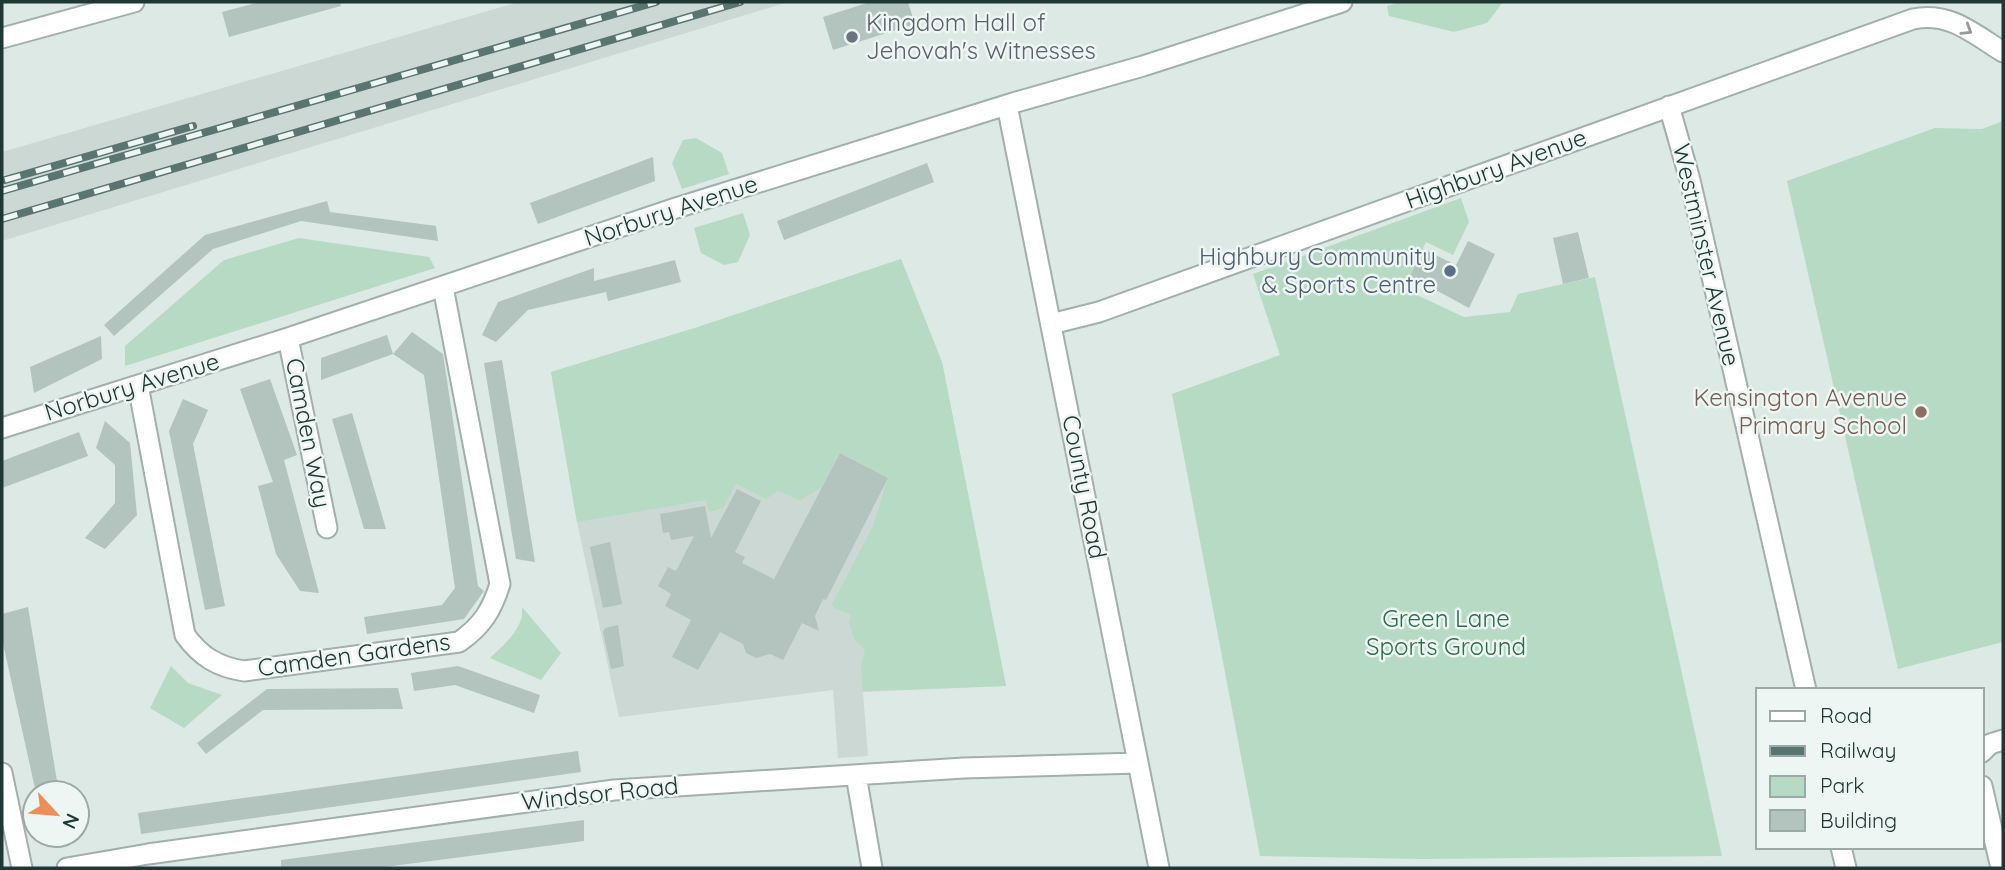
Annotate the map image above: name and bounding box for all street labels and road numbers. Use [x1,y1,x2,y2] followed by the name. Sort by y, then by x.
[1401,121,1590,215] street label: Highbury Avenue
[1667,141,1747,369] street label: Westminster Avenue
[580,168,761,252] street label: Norbury Avenue
[41,345,223,427] street label: Norbury Avenue
[280,355,338,510] street label: Camden Way
[1056,413,1114,561] street label: County Road
[256,626,452,682] street label: Camden Gardens
[520,770,680,816] street label: Windsor Road

